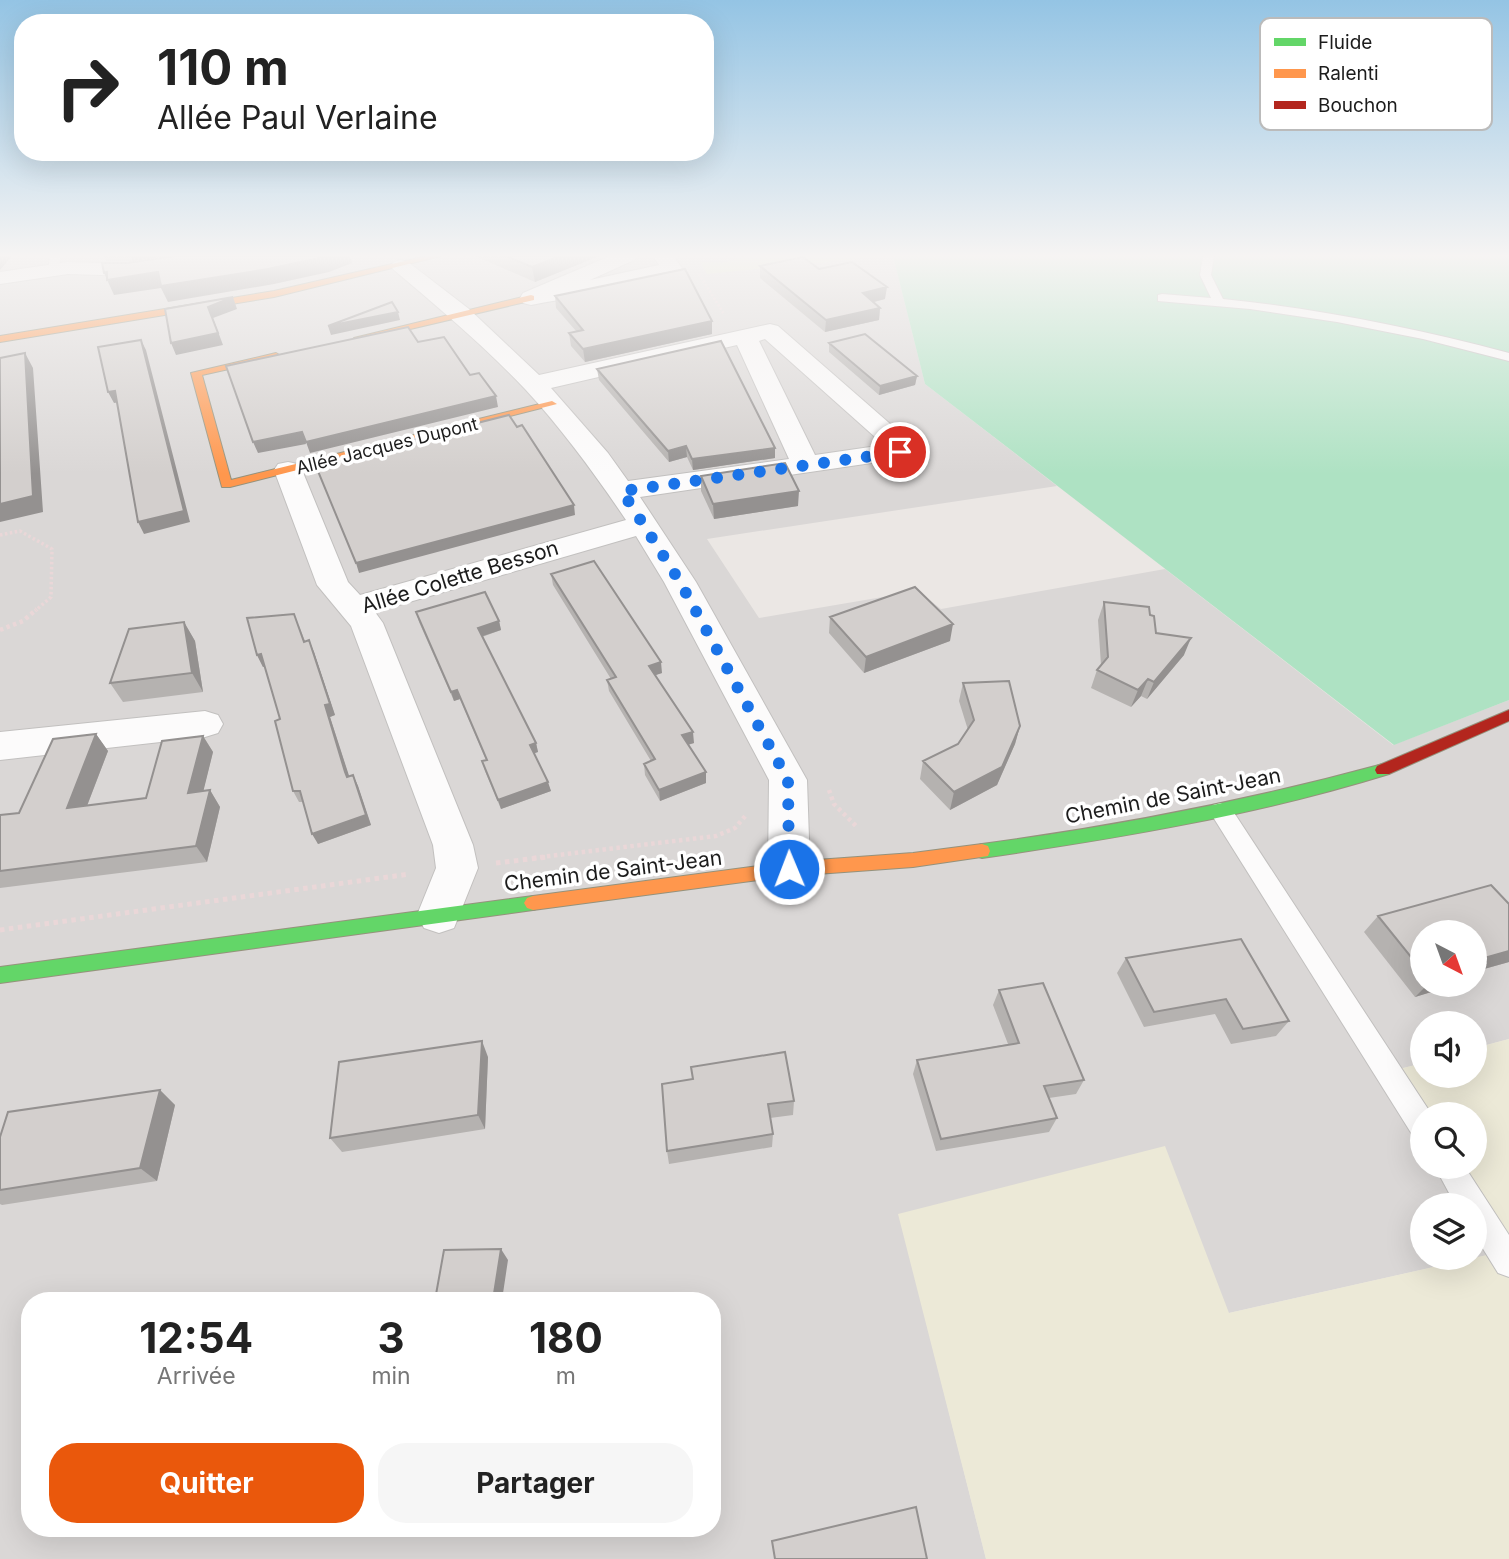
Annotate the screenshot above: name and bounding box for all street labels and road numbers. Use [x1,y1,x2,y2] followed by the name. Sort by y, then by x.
[294,413,480,478] street label: Allée Jacques Dupont
[358,535,561,618] street label: Allée Colette Besson
[1063,762,1283,829] street label: Chemin de Saint-Jean
[503,845,723,896] street label: Chemin de Saint-Jean

